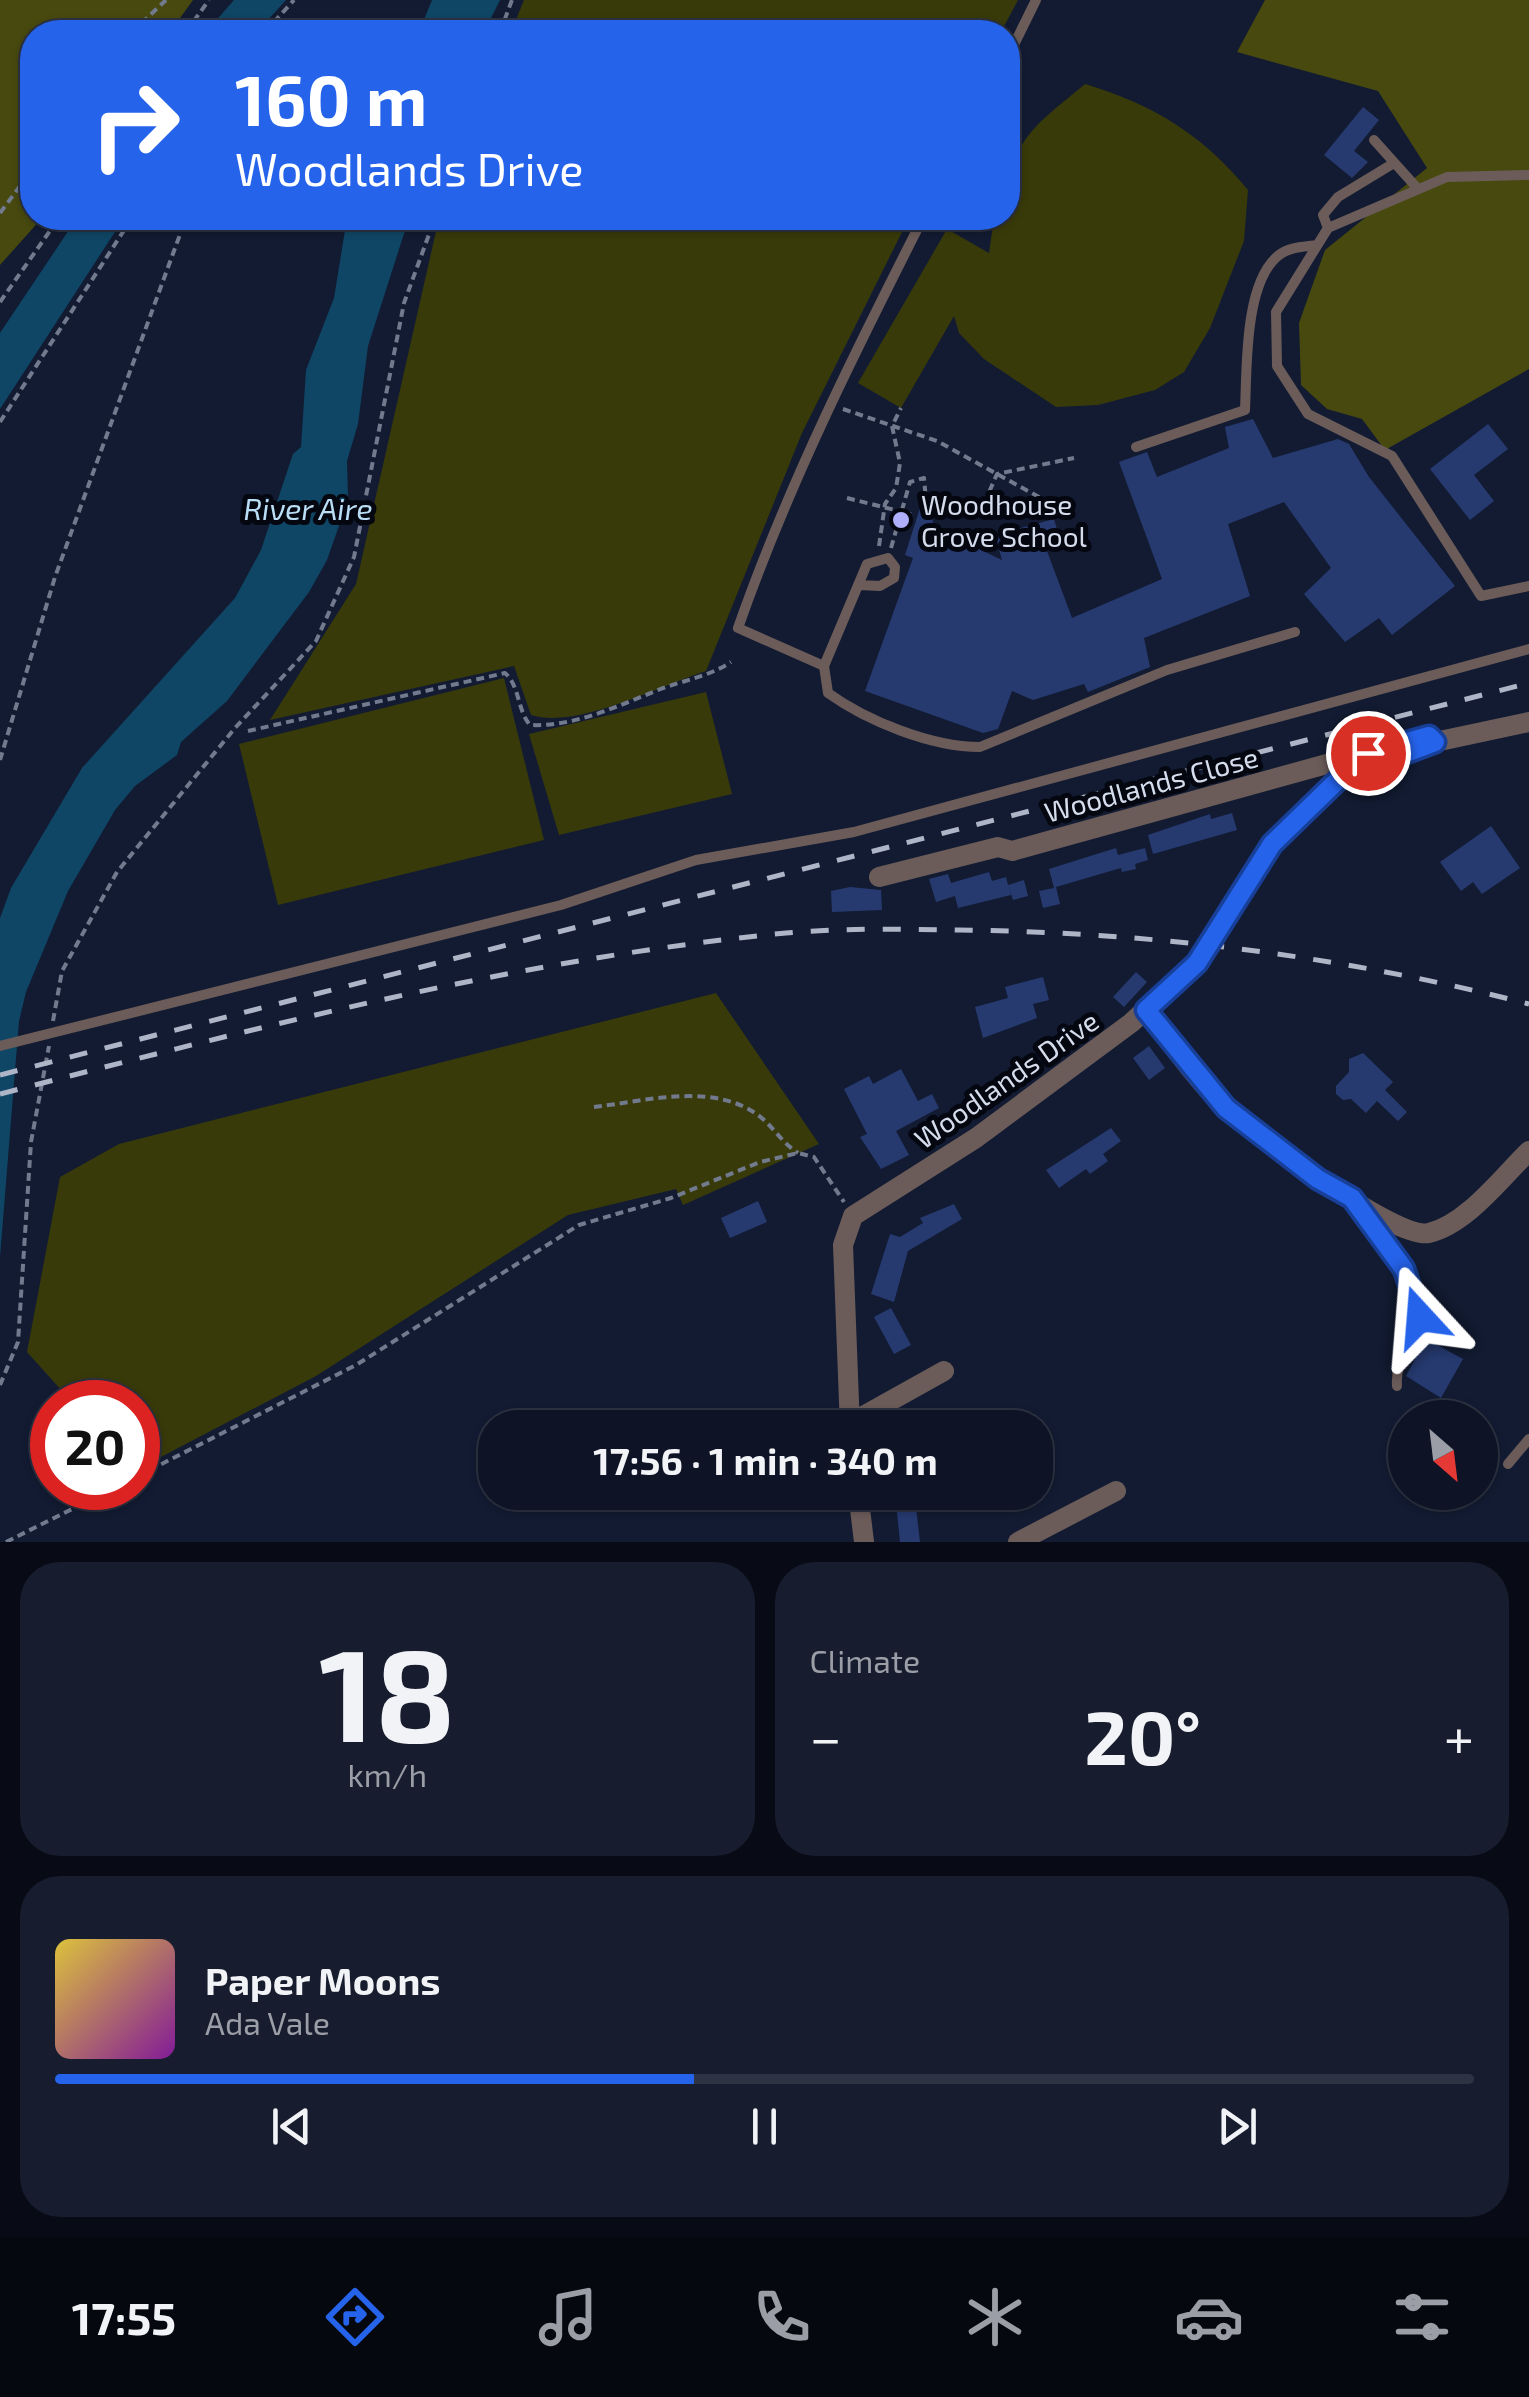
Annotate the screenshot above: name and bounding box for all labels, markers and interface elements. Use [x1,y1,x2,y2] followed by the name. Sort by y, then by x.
[235,56,428,140] text: 160 m
[70,60,200,190] icon: right
[235,141,583,195] text: Woodlands Drive
[921,487,1088,553] place label: Woodhouse Grove School
[243,490,373,526] water label: River Aire
[890,509,912,531] marker: Woodhouse Grove School
[1326,711,1411,796] pin
[1341,726,1396,781] icon: arrive
[1040,739,1262,829] street label: Woodlands Close
[907,1003,1105,1155] street label: Woodlands Drive
[1368,1265,1472,1369] position arrow
[30,1380,160,1510] speed limit sign: 20
[1388,1400,1498,1510] north arrow
[1388,1400,1498,1510] map controls
[593,1437,938,1483] text: 17:56 · 1 min · 340 m
[319,1612,456,1768] text: 18
[810,1641,920,1679] text: Climate
[1084,1690,1201,1780] text: 20°
[810,1703,842,1769] text: −
[1444,1703,1474,1769] text: +
[348,1755,427,1793] text: km/h
[205,1957,441,2003] text: Paper Moons
[205,2003,330,2041] text: Ada Vale
[264,2099,319,2154] icon: previous
[737,2099,792,2154] icon: pause
[1210,2099,1265,2154] icon: next
[320,2282,390,2352] icon: directions
[533,2282,603,2352] icon: music
[747,2282,817,2352] icon: phone
[960,2282,1030,2352] icon: climate
[1174,2282,1244,2352] icon: car
[1387,2282,1457,2352] icon: filters
[72,2290,176,2344] text: 17:55

